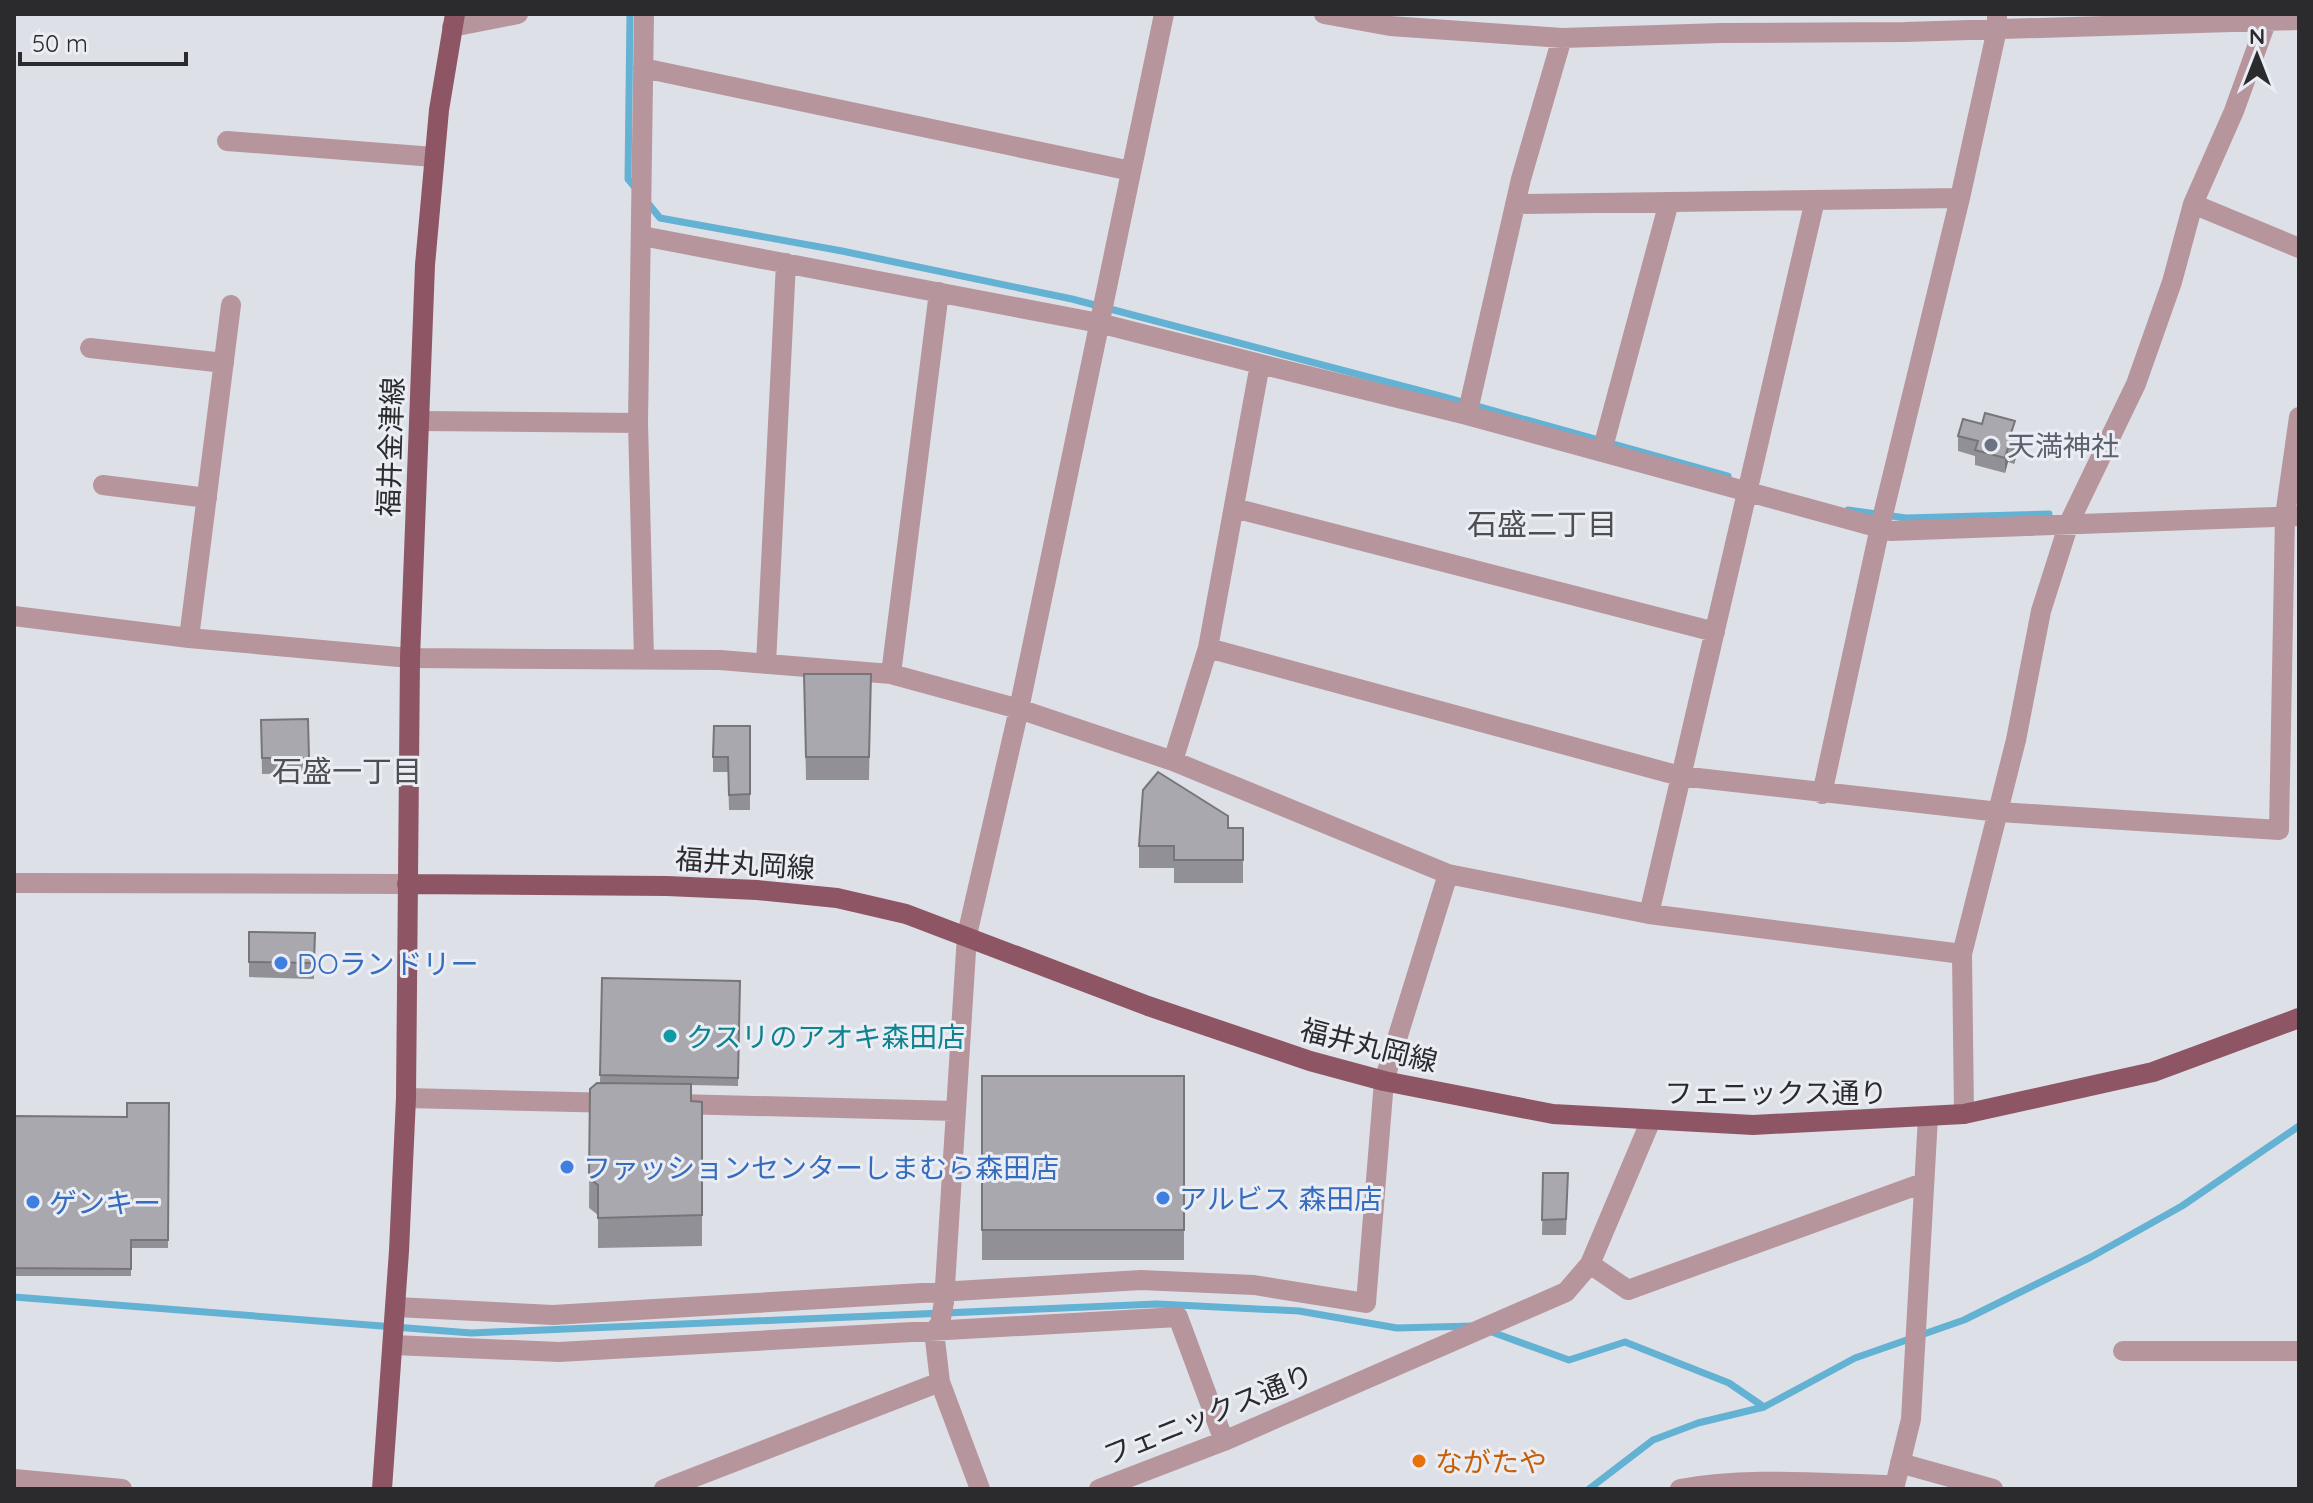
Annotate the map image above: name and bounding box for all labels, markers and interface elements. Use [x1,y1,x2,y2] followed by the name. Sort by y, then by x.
[20,16,186,66] scale bar
[2217,16,2297,96] north arrow
[2249,22,2265,50] text: N
[32,28,88,58] text: 50 m
[370,376,410,518] street label: 福井金津線
[2007,428,2119,463] place label: 天満神社
[1982,436,2000,454] marker: 天満神社
[1467,505,1617,543] district label: 石盛二丁目
[272,752,422,790] district label: 石盛一丁目
[674,841,816,885] street label: 福井丸岡線
[297,946,479,981] place label: DOランドリー
[272,954,290,972] marker: DOランドリー
[1297,1011,1441,1079] street label: 福井丸岡線
[686,1019,965,1054] place label: クスリのアオキ森田店
[661,1027,679,1045] marker: クスリのアオキ森田店
[1664,1075,1888,1110] street label: フェニックス通り
[583,1150,1059,1185] place label: ファッションセンターしまむら森田店
[558,1158,576,1176] marker: ファッションセンターしまむら森田店
[1179,1181,1382,1216] place label: アルビス 森田店
[49,1185,161,1220] place label: ゲンキー
[1154,1189,1172,1207] marker: アルビス 森田店
[24,1193,42,1211] marker: ゲンキー
[1098,1356,1318,1472] street label: フェニックス通り
[1435,1444,1547,1479] place label: ながたや
[1410,1452,1428,1470] marker: ながたや

